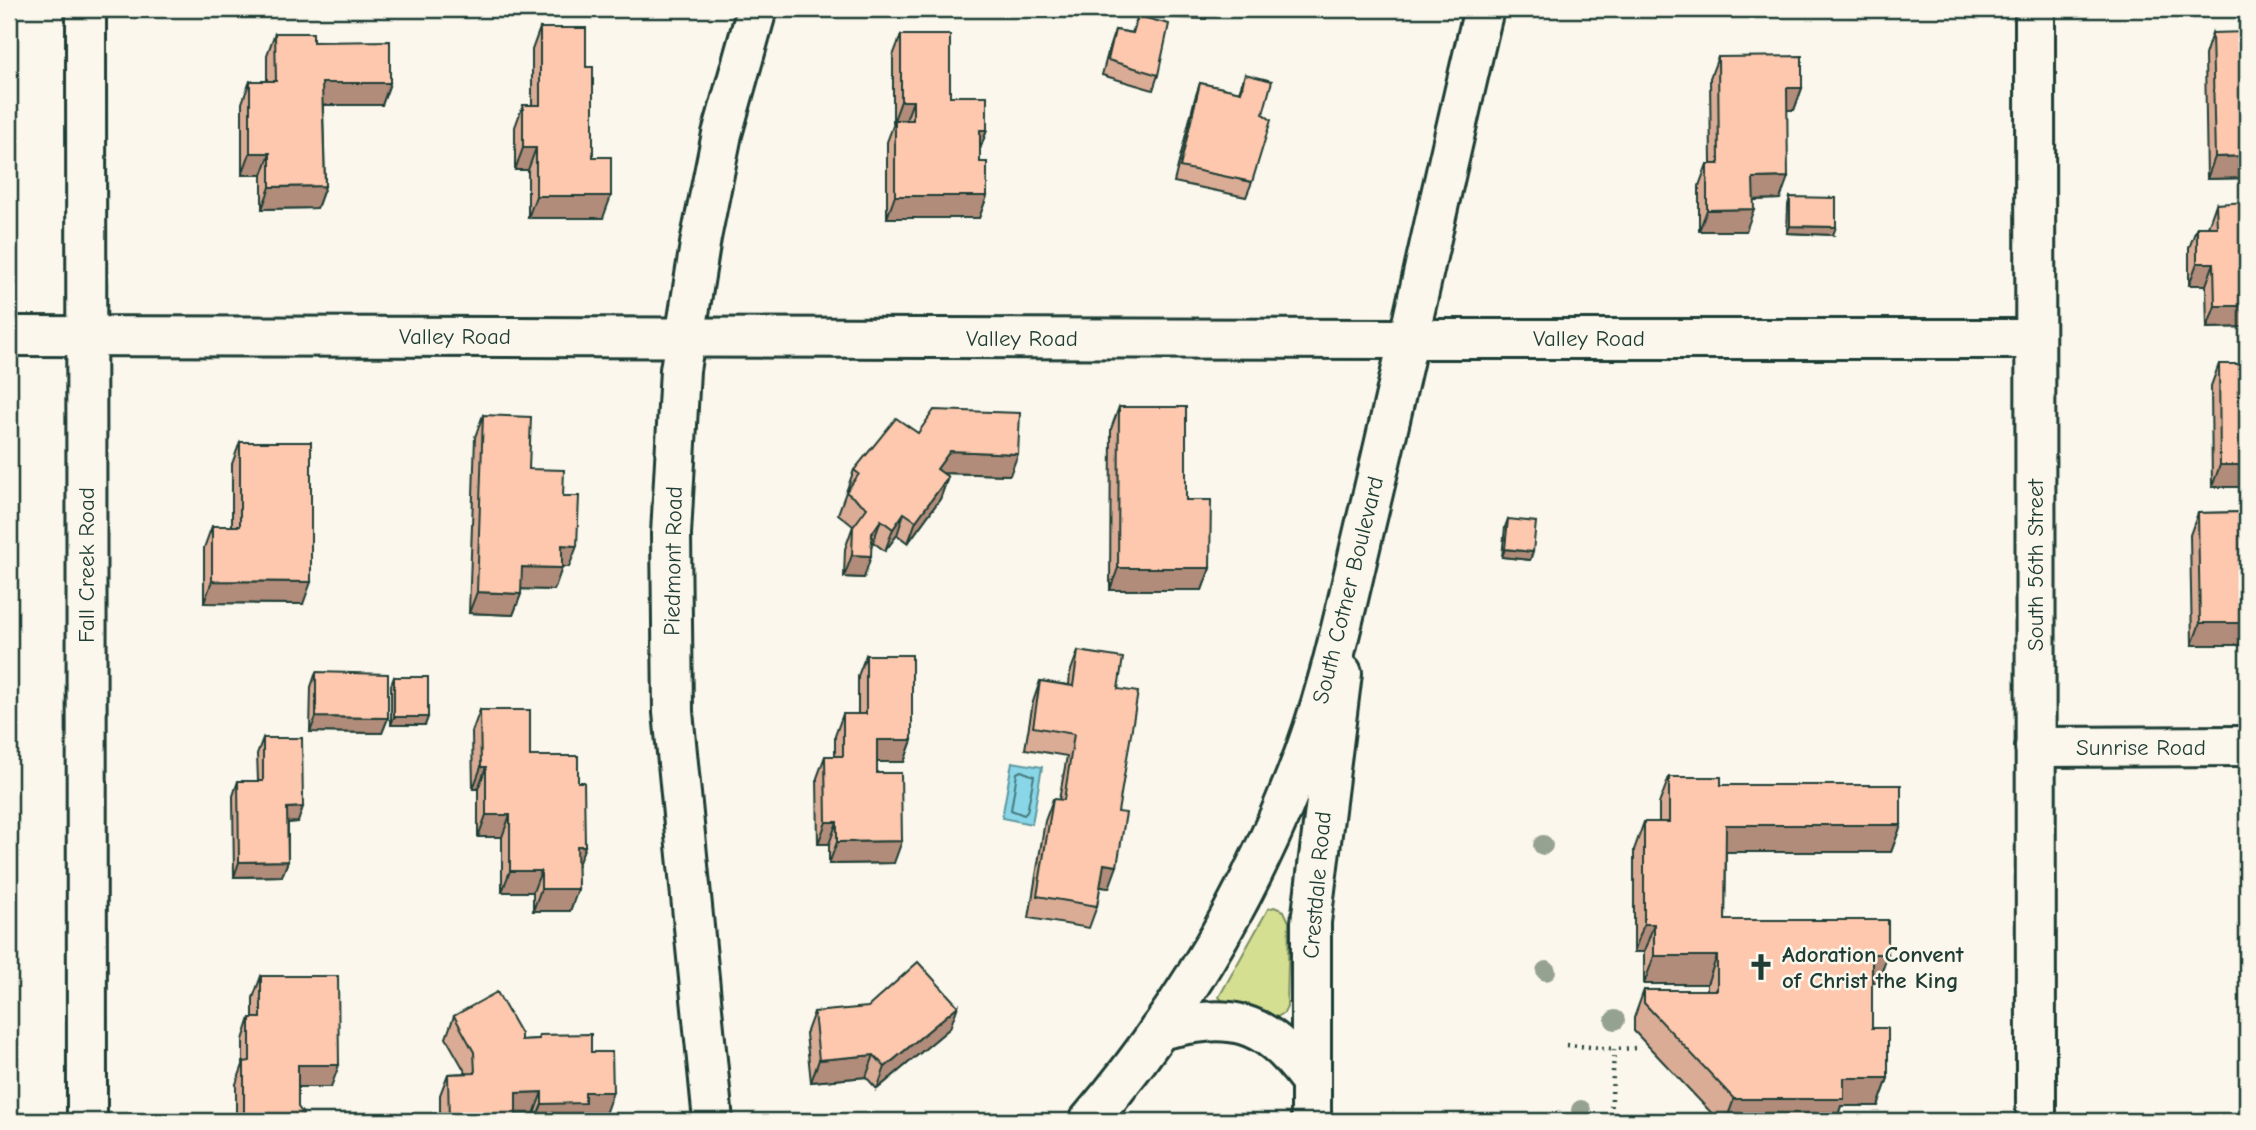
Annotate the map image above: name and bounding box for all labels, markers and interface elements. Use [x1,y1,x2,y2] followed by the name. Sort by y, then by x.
[399,323,511,350] street label: Valley Road
[966,325,1078,352] street label: Valley Road
[1533,325,1645,352] street label: Valley Road
[1307,474,1389,706] street label: South Cotner Boulevard
[2022,477,2049,651] street label: South 56th Street
[658,486,688,636] street label: Piedmont Road
[73,487,100,643] street label: Fall Creek Road
[2076,734,2206,761] street label: Sunrise Road
[1297,810,1337,960] street label: Crestdale Road
[1782,941,1964,994] place label: Adoration Convent of Christ the King
[1746,952,1776,982] church icon: Adoration Convent of Christ the King

